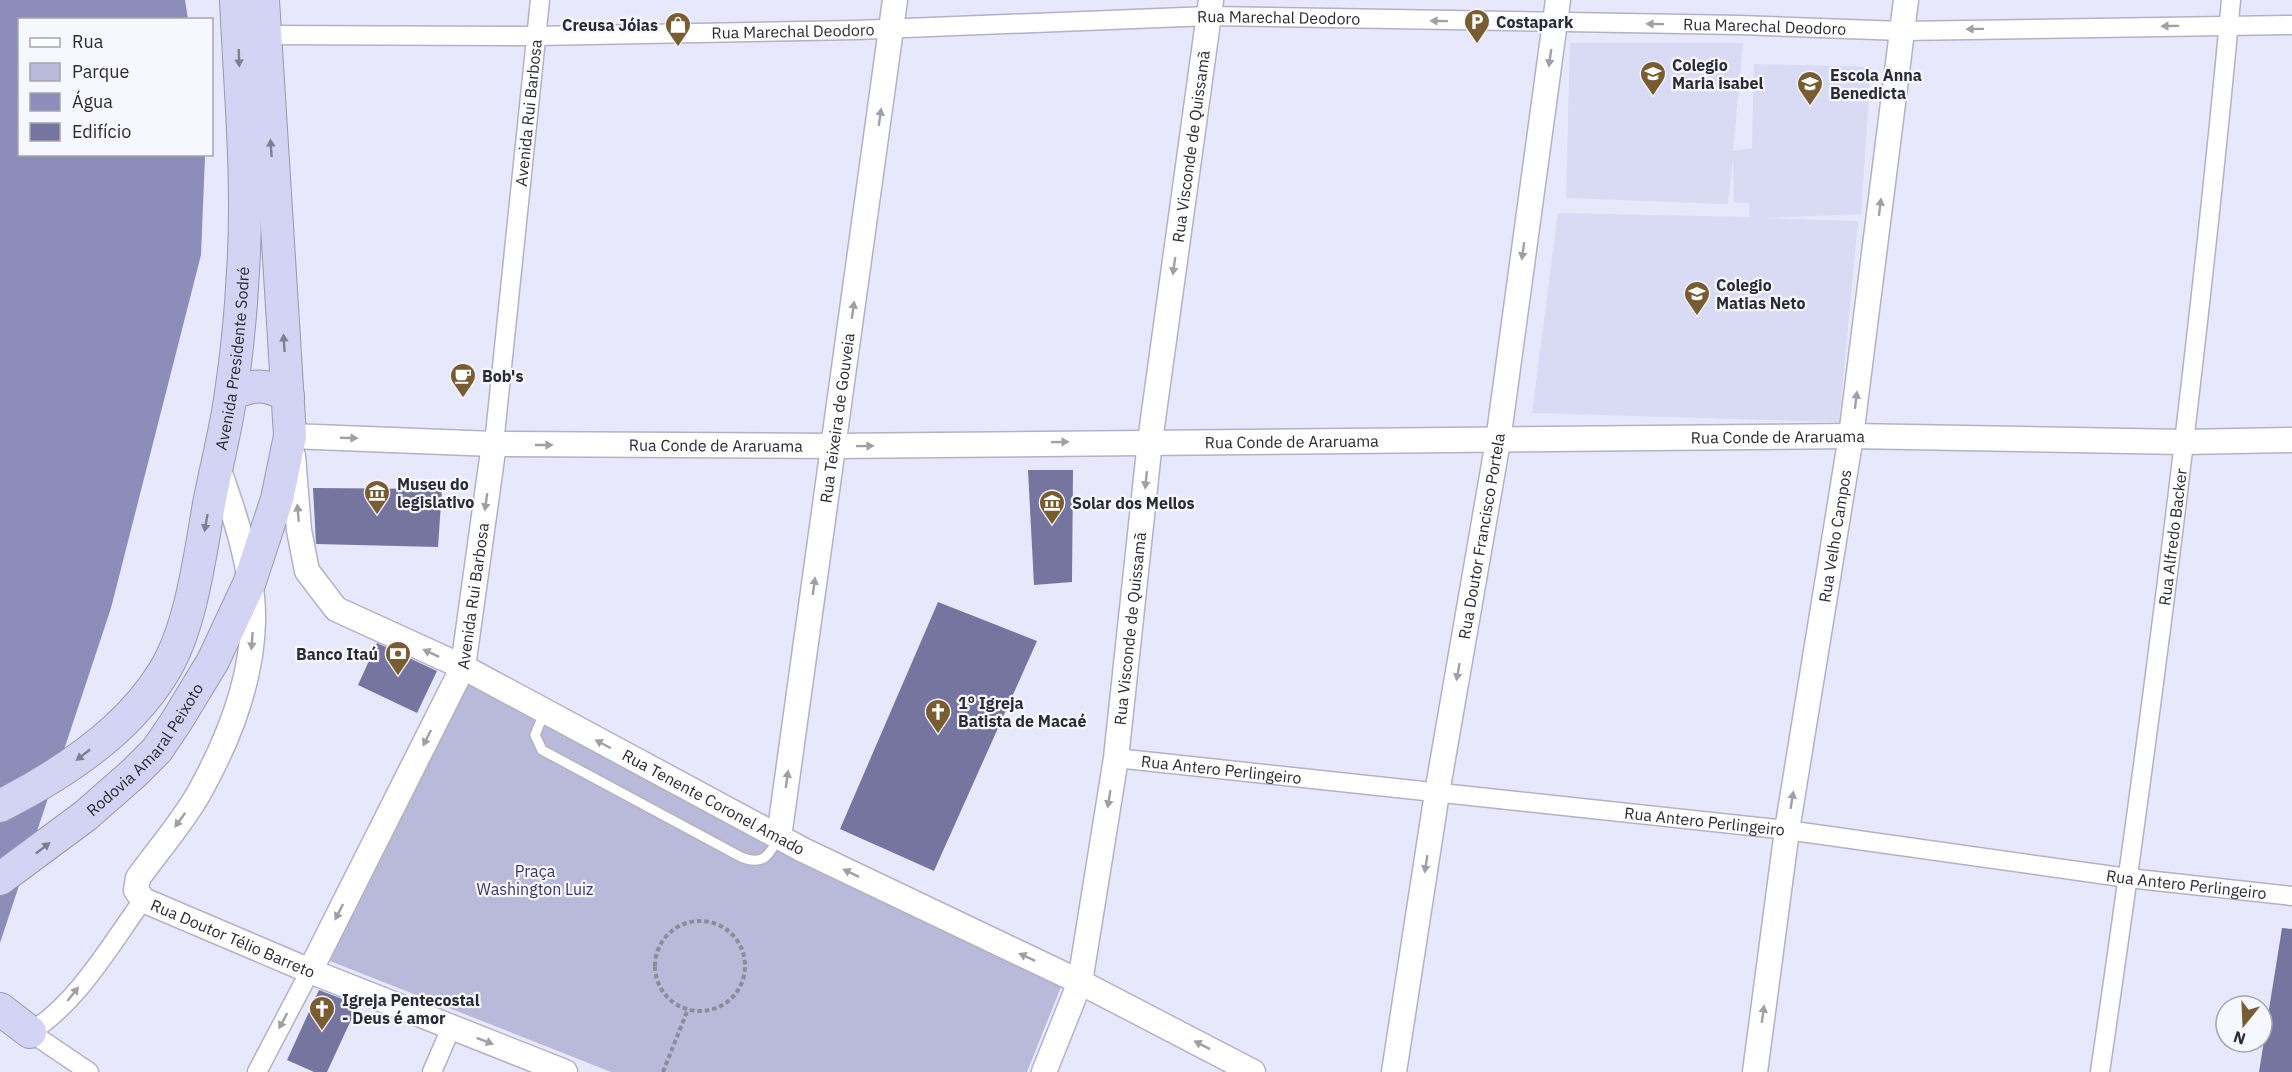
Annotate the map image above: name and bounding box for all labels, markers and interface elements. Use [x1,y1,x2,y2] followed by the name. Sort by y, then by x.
[1197,6,1360,29] street label: Rua Marechal Deodoro
[1462,7,1492,45] parking icon: Costapark
[663,10,693,48] shop icon: Creusa Jóias
[1496,12,1574,32] place label: Costapark
[1683,14,1847,39] street label: Rua Marechal Deodoro
[562,15,658,35] place label: Creusa Jóias
[1429,16,1448,26] one-way arrow
[18,18,213,156] legend
[711,19,875,43] street label: Rua Marechal Deodoro
[1645,19,1664,29] one-way arrow
[2161,21,2180,31] one-way arrow
[1966,25,1985,34] one-way arrow
[72,30,104,53] text: Rua
[511,38,546,187] street label: Avenida Rui Barbosa
[1545,48,1554,67] one-way arrow
[234,49,243,68] one-way arrow
[1168,49,1214,244] street label: Rua Visconde de Quissamã
[1672,55,1764,93] place label: Colegio Maria isabel
[1638,59,1668,97] school or university icon: Colegio Maria isabel
[72,60,130,83] text: Parque
[1830,65,1922,103] place label: Escola Anna Benedicta
[1795,69,1825,107] school or university icon: Escola Anna Benedicta
[72,90,113,113] text: Água
[876,107,885,126] one-way arrow
[72,120,131,143] text: Edifício
[266,139,275,158] one-way arrow
[1875,197,1885,216] one-way arrow
[1519,242,1528,261] one-way arrow
[1170,257,1179,276] one-way arrow
[211,266,253,452] street label: Avenida Presidente Sodré
[1716,275,1805,313] place label: Colegio Matias Neto
[1682,279,1712,317] school or university icon: Colegio Matias Neto
[849,300,858,319] one-way arrow
[815,331,859,504] street label: Rua Teixeira de Gouveia
[279,333,289,352] one-way arrow
[448,361,478,399] cafe icon: Bob's
[482,366,523,386] place label: Bob's
[1851,390,1860,409] one-way arrow
[1691,426,1865,448] street label: Rua Conde de Araruama
[1205,431,1379,452] street label: Rua Conde de Araruama
[1454,431,1509,641] street label: Rua Doutor Francisco Portela
[339,434,358,443] one-way arrow
[629,435,803,456] street label: Rua Conde de Araruama
[1050,438,1069,447] one-way arrow
[534,440,553,449] one-way arrow
[855,441,874,451] one-way arrow
[2154,467,2191,607] street label: Rua Alfredo Backer
[1814,468,1855,604] street label: Rua Velho Campos
[1141,471,1151,490] one-way arrow
[397,474,474,512] place label: Museu do legislativo
[362,478,392,516] museum icon: Museu do legislativo
[1037,488,1067,526] museum icon: Solar dos Mellos
[481,493,490,512] one-way arrow
[1072,493,1195,513] place label: Solar dos Mellos
[293,503,303,522] one-way arrow
[201,514,210,533] one-way arrow
[453,521,493,671] street label: Avenida Rui Barbosa
[1110,531,1150,726] street label: Rua Visconde de Quissamã
[810,577,819,596] one-way arrow
[247,632,256,651] one-way arrow
[383,639,413,677] bank icon: Banco Itaú
[296,644,378,664] place label: Banco Itaú
[423,648,440,657] one-way arrow
[1453,663,1462,682] one-way arrow
[82,679,207,820] street label: Rodovia Amaral Peixoto
[958,693,1086,731] place label: 1° Igreja Batista de Macaé
[923,697,953,735] church icon: 1° Igreja Batista de Macaé
[422,730,432,747] one-way arrow
[595,739,612,749] one-way arrow
[619,745,808,859] street label: Rua Tenente Coronel Amado
[75,748,90,760] one-way arrow
[1140,751,1303,788] street label: Rua Antero Perlingeiro
[782,770,791,789] one-way arrow
[1105,790,1114,809] one-way arrow
[1788,790,1797,809] one-way arrow
[1623,803,1786,840] street label: Rua Antero Perlingeiro
[174,812,186,828] one-way arrow
[35,842,51,855] one-way arrow
[1422,855,1431,874] one-way arrow
[477,861,593,899] park label: Praça Washington Luiz
[2105,865,2268,903] street label: Rua Antero Perlingeiro
[842,868,859,877] one-way arrow
[148,895,318,982] street label: Rua Doutor Télio Barreto
[335,904,344,921] one-way arrow
[1018,952,1035,961] one-way arrow
[67,986,80,1002] one-way arrow
[342,990,480,1028] place label: Igreja Pentecostal - Deus é amor
[307,994,337,1032] church icon: Igreja Pentecostal - Deus é amor
[2214,994,2274,1054] north arrow
[1758,1004,1767,1023] one-way arrow
[278,1013,288,1030] one-way arrow
[2231,1027,2248,1050] text: N
[476,1037,494,1047] one-way arrow
[1193,1040,1210,1050] one-way arrow

